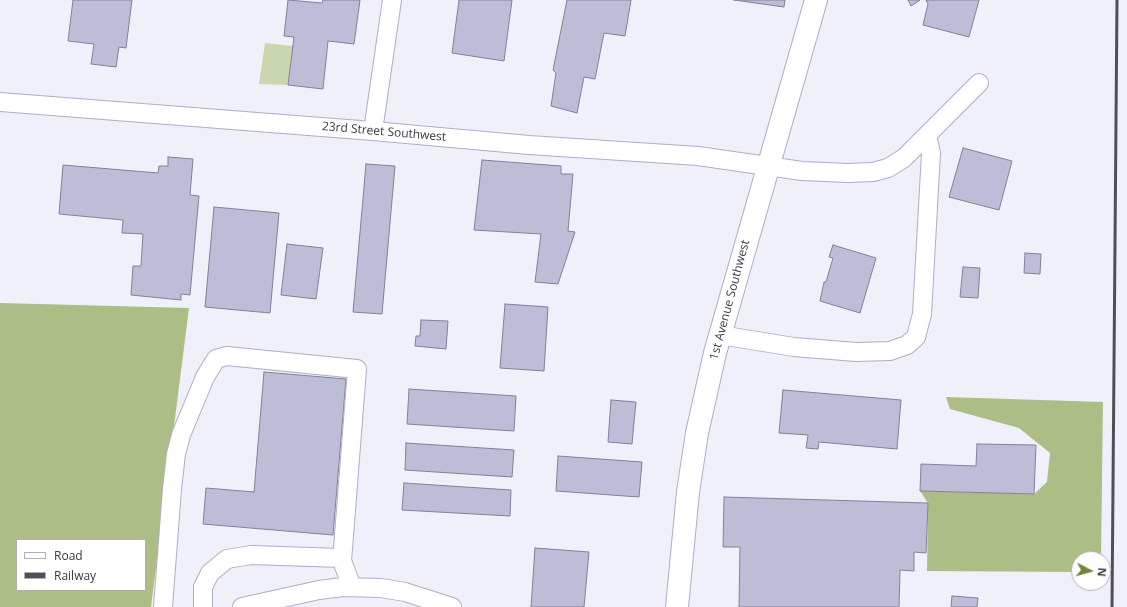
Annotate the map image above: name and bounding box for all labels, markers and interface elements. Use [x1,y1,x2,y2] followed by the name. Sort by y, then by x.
[321,119,447,145] street label: 23rd Street Southwest
[707,238,753,362] street label: 1st Avenue Southwest
[16,539,146,591] legend
[54,547,83,564] text: Road
[1071,551,1111,591] north arrow
[54,567,96,584] text: Railway
[1095,567,1110,577] text: N

